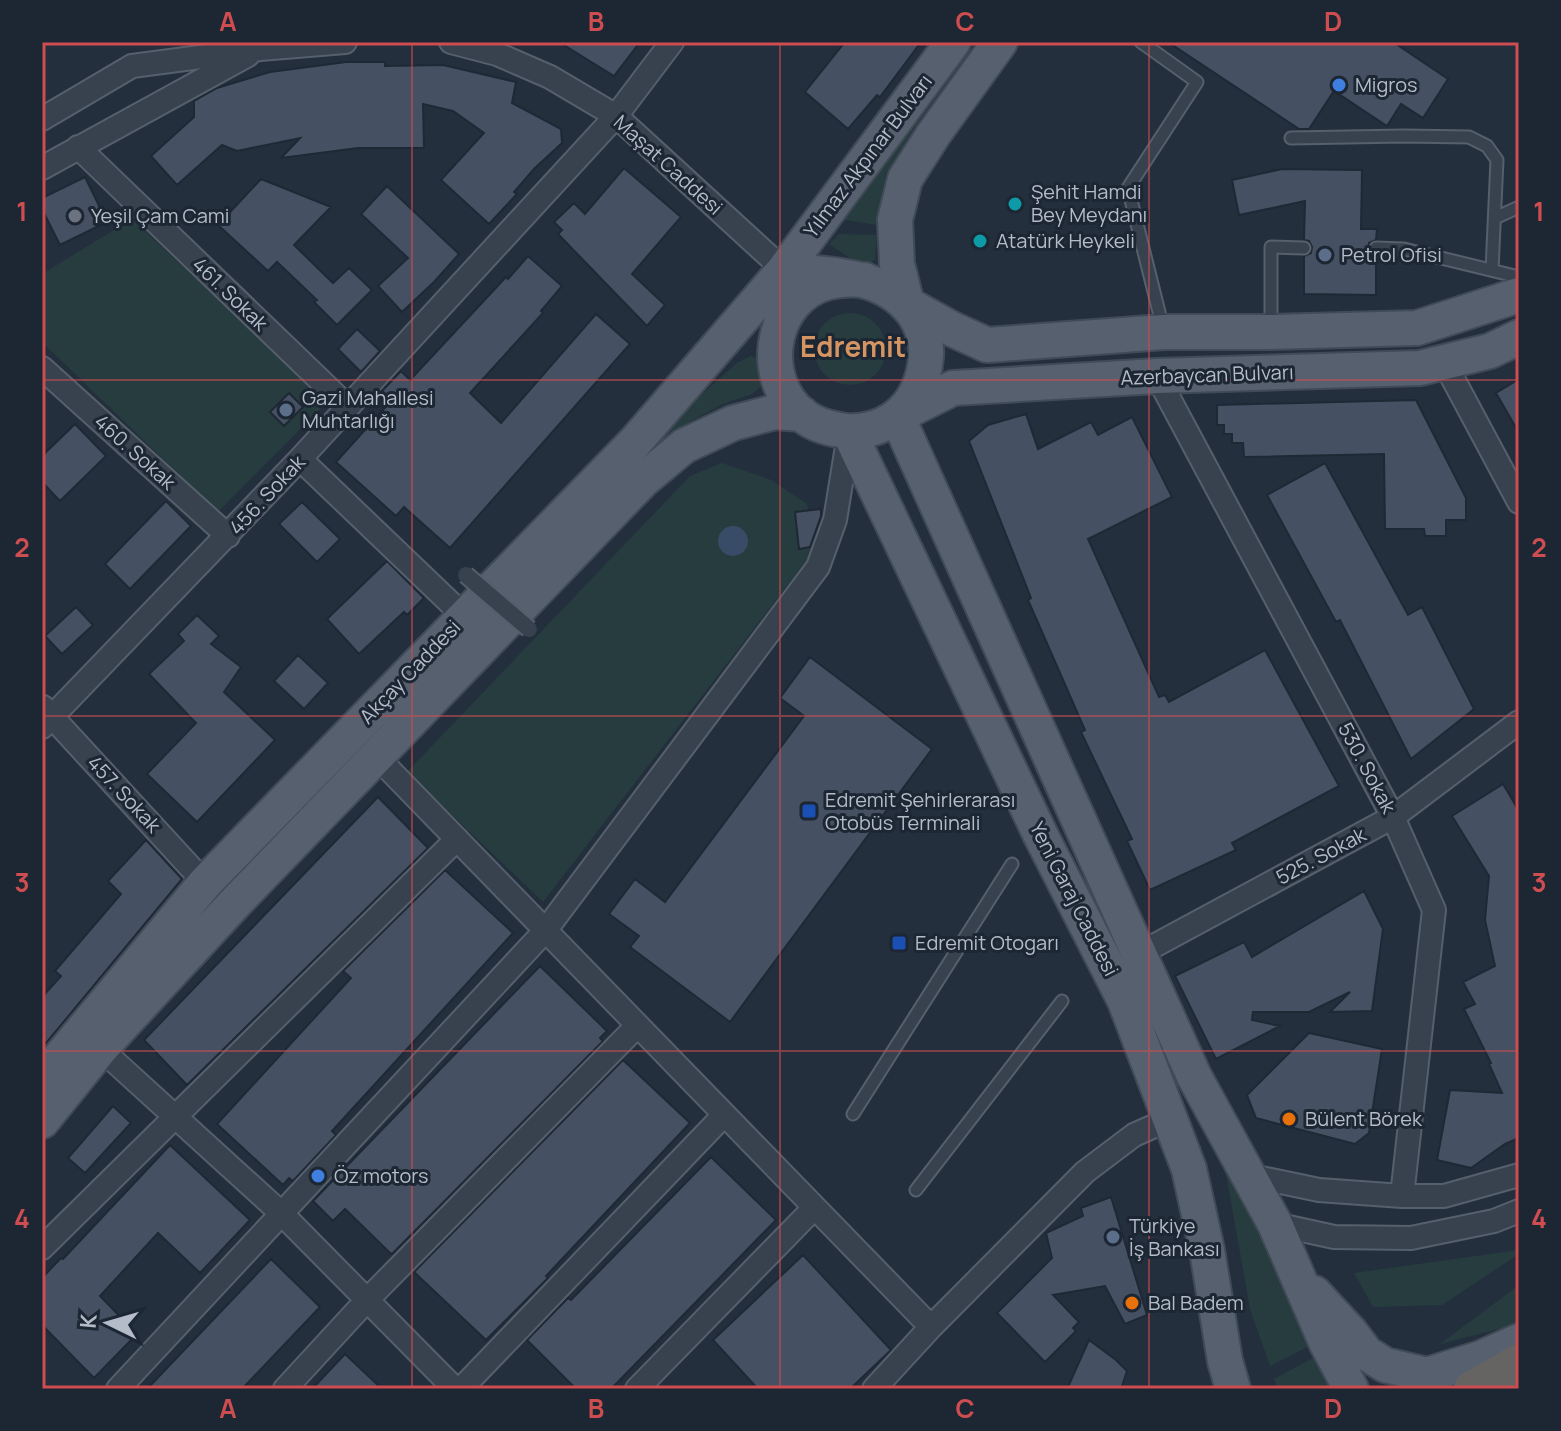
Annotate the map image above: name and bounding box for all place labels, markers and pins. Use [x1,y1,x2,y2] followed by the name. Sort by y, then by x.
[1355,71,1418,98] place label: Migros
[1330,76,1348,94] marker: Migros
[1031,178,1147,228] place label: Şehit Hamdi Bey Meydanı
[1006,195,1024,213] marker: Şehit Hamdi Bey Meydanı
[91,202,229,229] place label: Yeşil Çam Cami
[66,207,84,225] marker: Yeşil Çam Cami
[996,227,1135,254] place label: Atatürk Heykeli
[971,232,989,250] marker: Atatürk Heykeli
[1341,241,1442,268] place label: Petrol Ofisi
[1316,246,1334,264] marker: Petrol Ofisi
[302,384,434,434] place label: Gazi Mahallesi Muhtarlığı
[277,401,295,419] marker: Gazi Mahallesi Muhtarlığı
[825,786,1015,836] place label: Edremit Şehirlerarası Otobüs Terminali
[800,802,818,820] marker: Edremit Şehirlerarası Otobüs Terminali
[915,929,1059,956] place label: Edremit Otogarı
[890,934,908,952] marker: Edremit Otogarı
[1305,1105,1423,1132] place label: Bülent Börek
[1280,1110,1298,1128] marker: Bülent Börek
[334,1162,429,1189] place label: Öz motors
[309,1167,327,1185] marker: Öz motors
[1129,1212,1220,1262] place label: Türkiye İş Bankası
[1104,1228,1122,1246] marker: Türkiye İş Bankası
[1148,1289,1244,1316] place label: Bal Badem
[1123,1294,1141,1312] marker: Bal Badem

